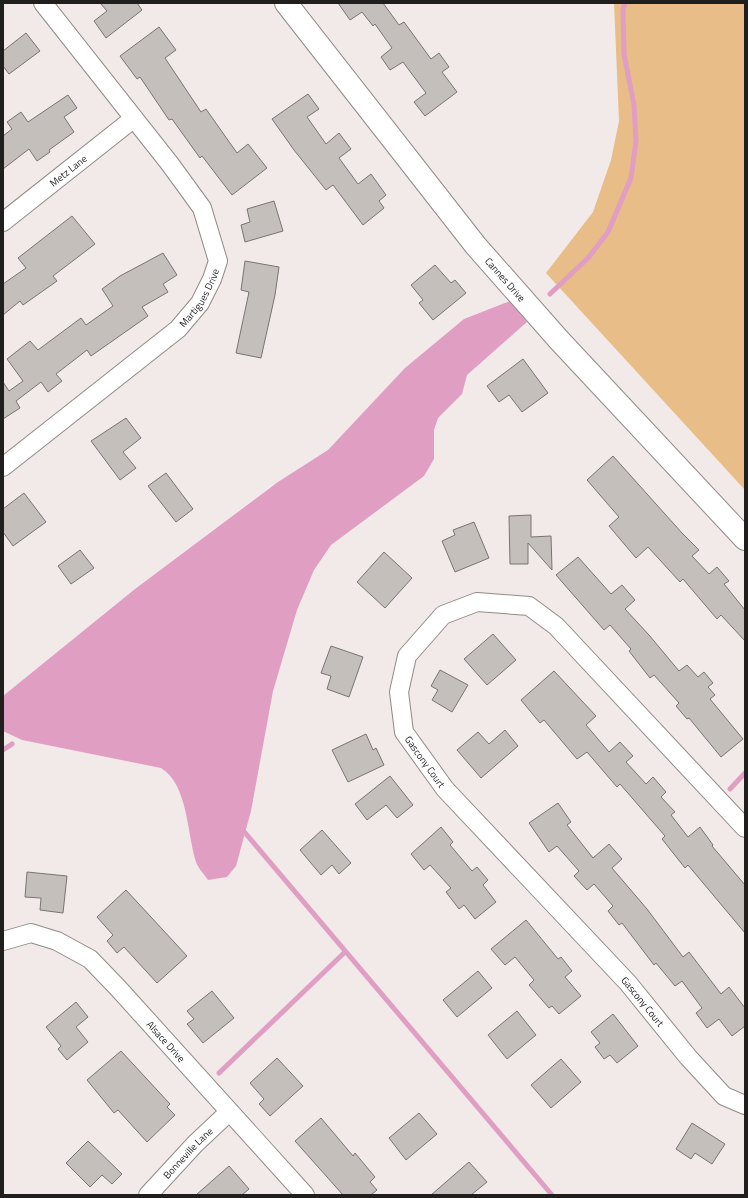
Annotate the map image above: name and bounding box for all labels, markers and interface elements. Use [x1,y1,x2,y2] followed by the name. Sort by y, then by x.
[46,151,90,190] street label: Metz Lane
[482,254,529,305] street label: Cannes Drive
[175,266,222,330] street label: Martigues Drive
[401,733,449,791] street label: Gascony Court
[618,973,668,1030] street label: Gascony Court
[143,1017,189,1065] street label: Alsace Drive
[159,1124,216,1182] street label: Bonneville Lane

